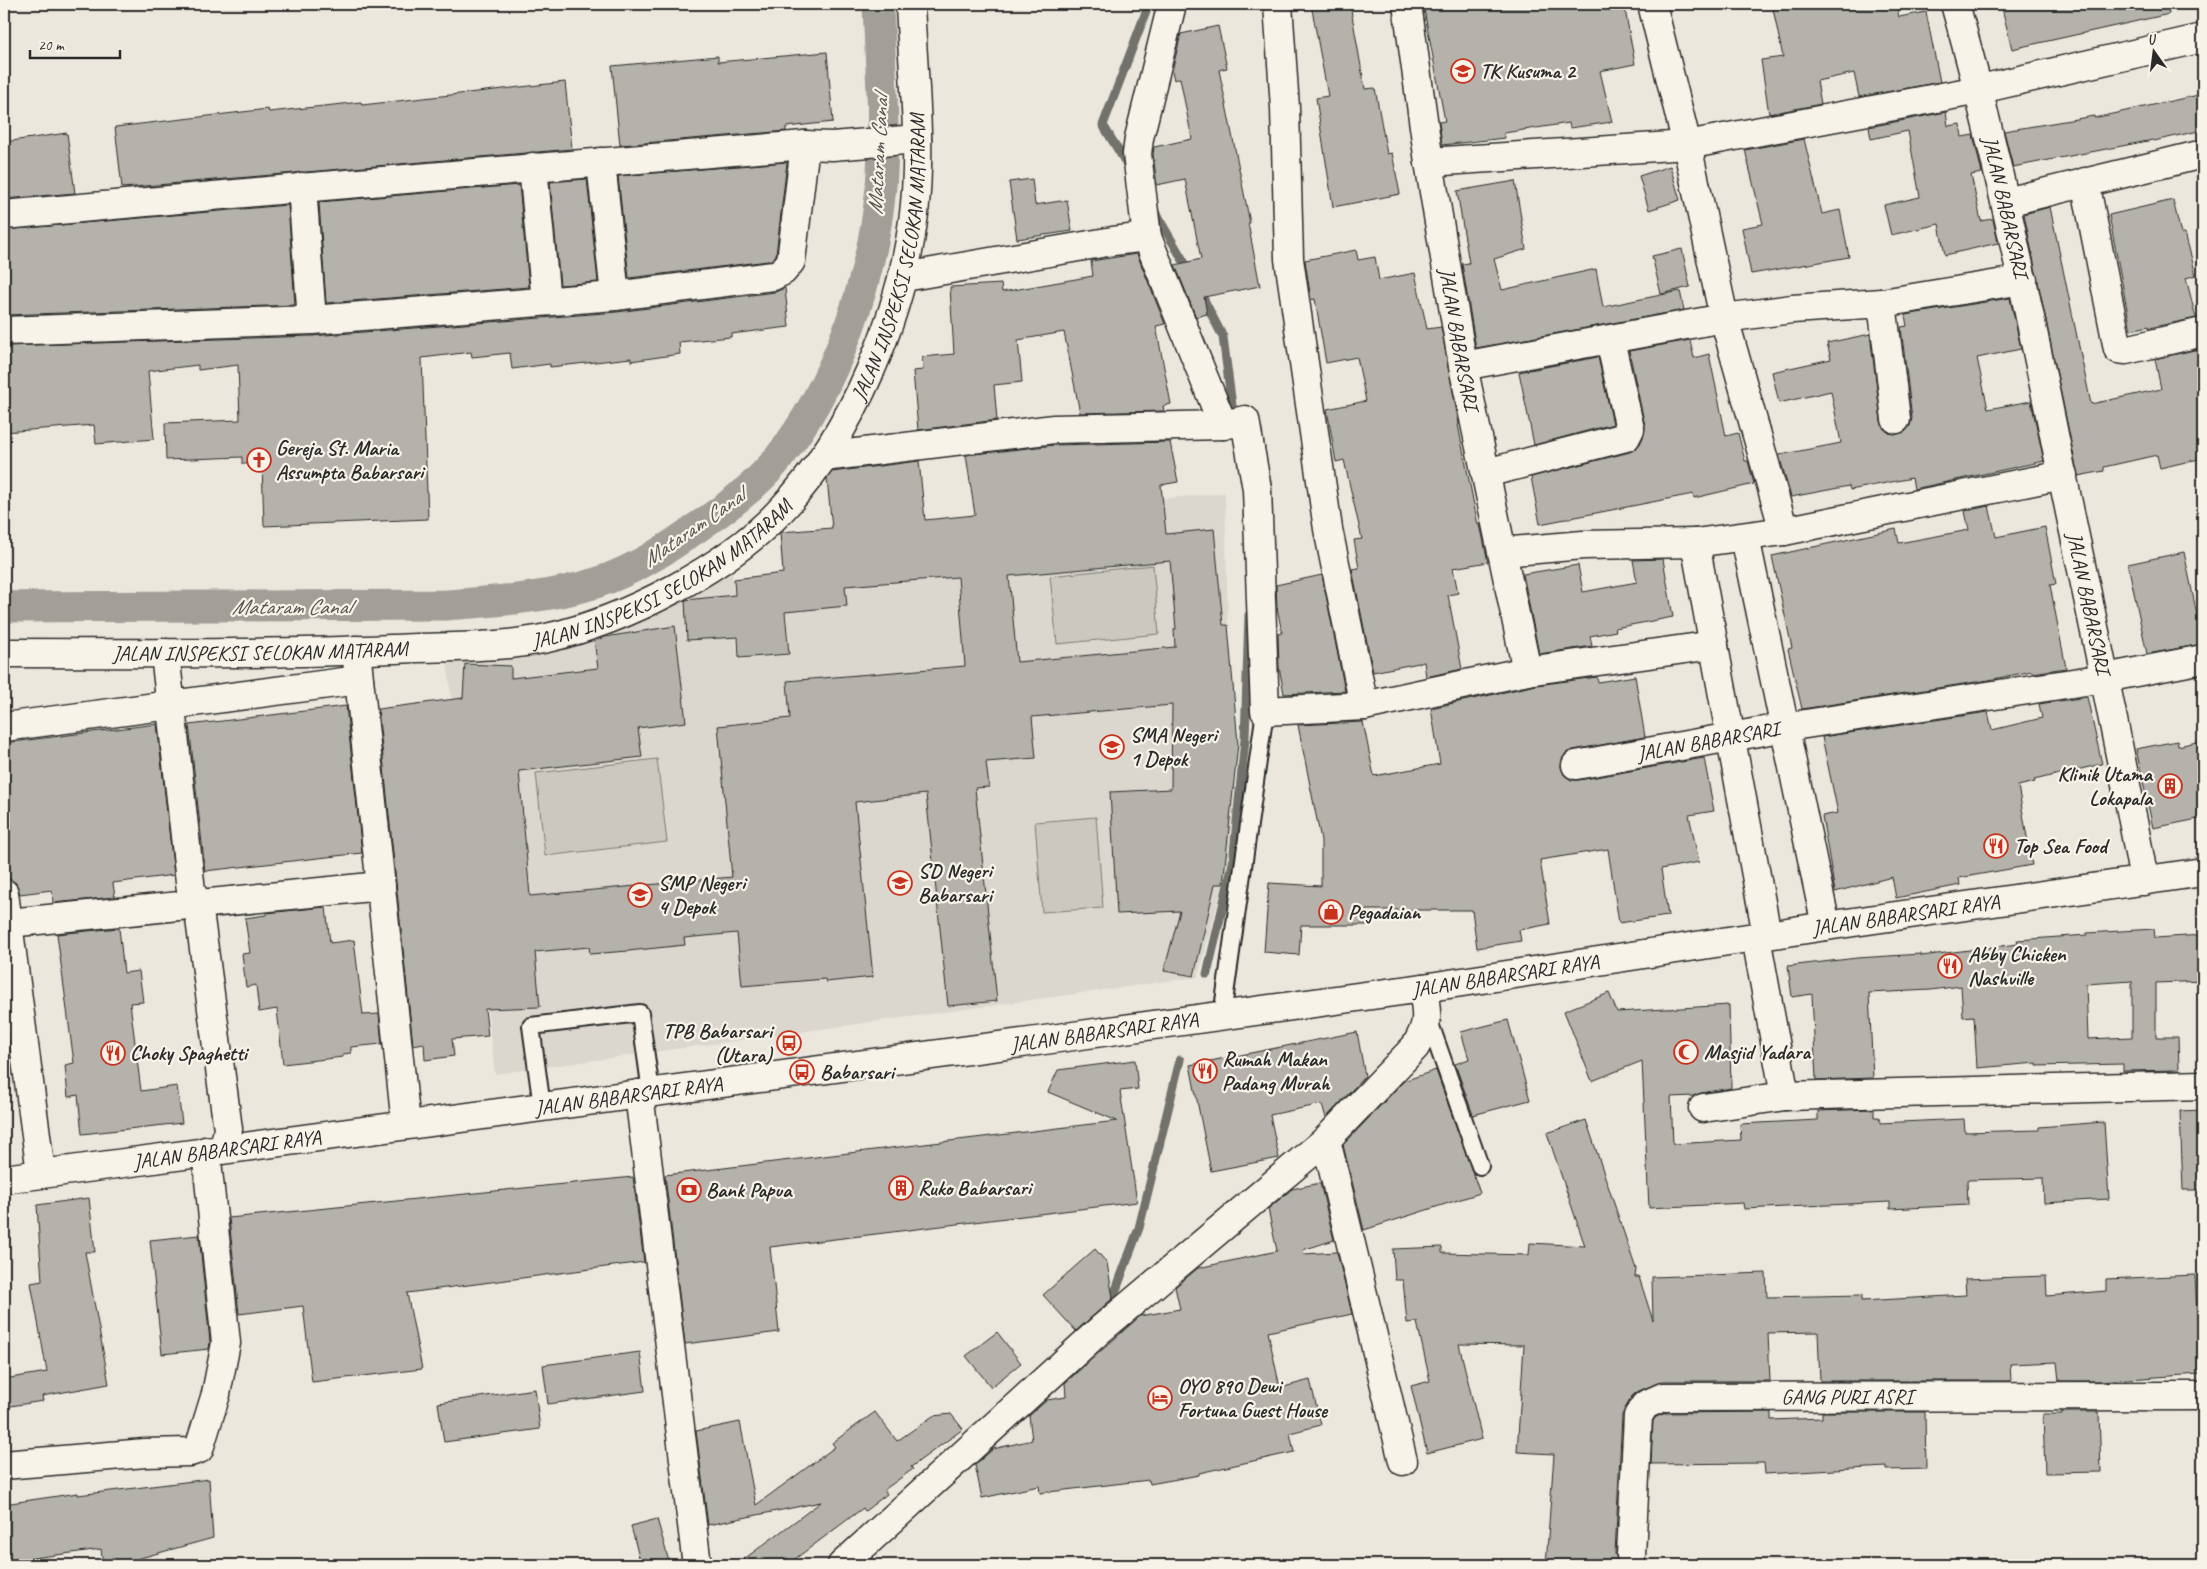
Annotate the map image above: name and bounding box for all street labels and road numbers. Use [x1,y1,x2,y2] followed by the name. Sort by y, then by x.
[845,111,930,406] street label: JALAN INSPEKSI SELOKAN MATARAM
[1977,132,2035,284] street label: JALAN BABARSARI
[1434,265,1486,417] street label: JALAN BABARSARI
[529,493,799,654] street label: JALAN INSPEKSI SELOKAN MATARAM
[2061,529,2117,681] street label: JALAN BABARSARI
[111,635,410,666] street label: JALAN INSPEKSI SELOKAN MATARAM
[1634,715,1786,767] street label: JALAN BABARSARI
[1809,888,2001,941] street label: JALAN BABARSARI RAYA
[1409,948,1601,1003] street label: JALAN BABARSARI RAYA
[1008,1006,1200,1058] street label: JALAN BABARSARI RAYA
[532,1070,724,1121] street label: JALAN BABARSARI RAYA
[131,1124,323,1175] street label: JALAN BABARSARI RAYA
[1781,1384,1917,1410] street label: GANG PURI ASRI

